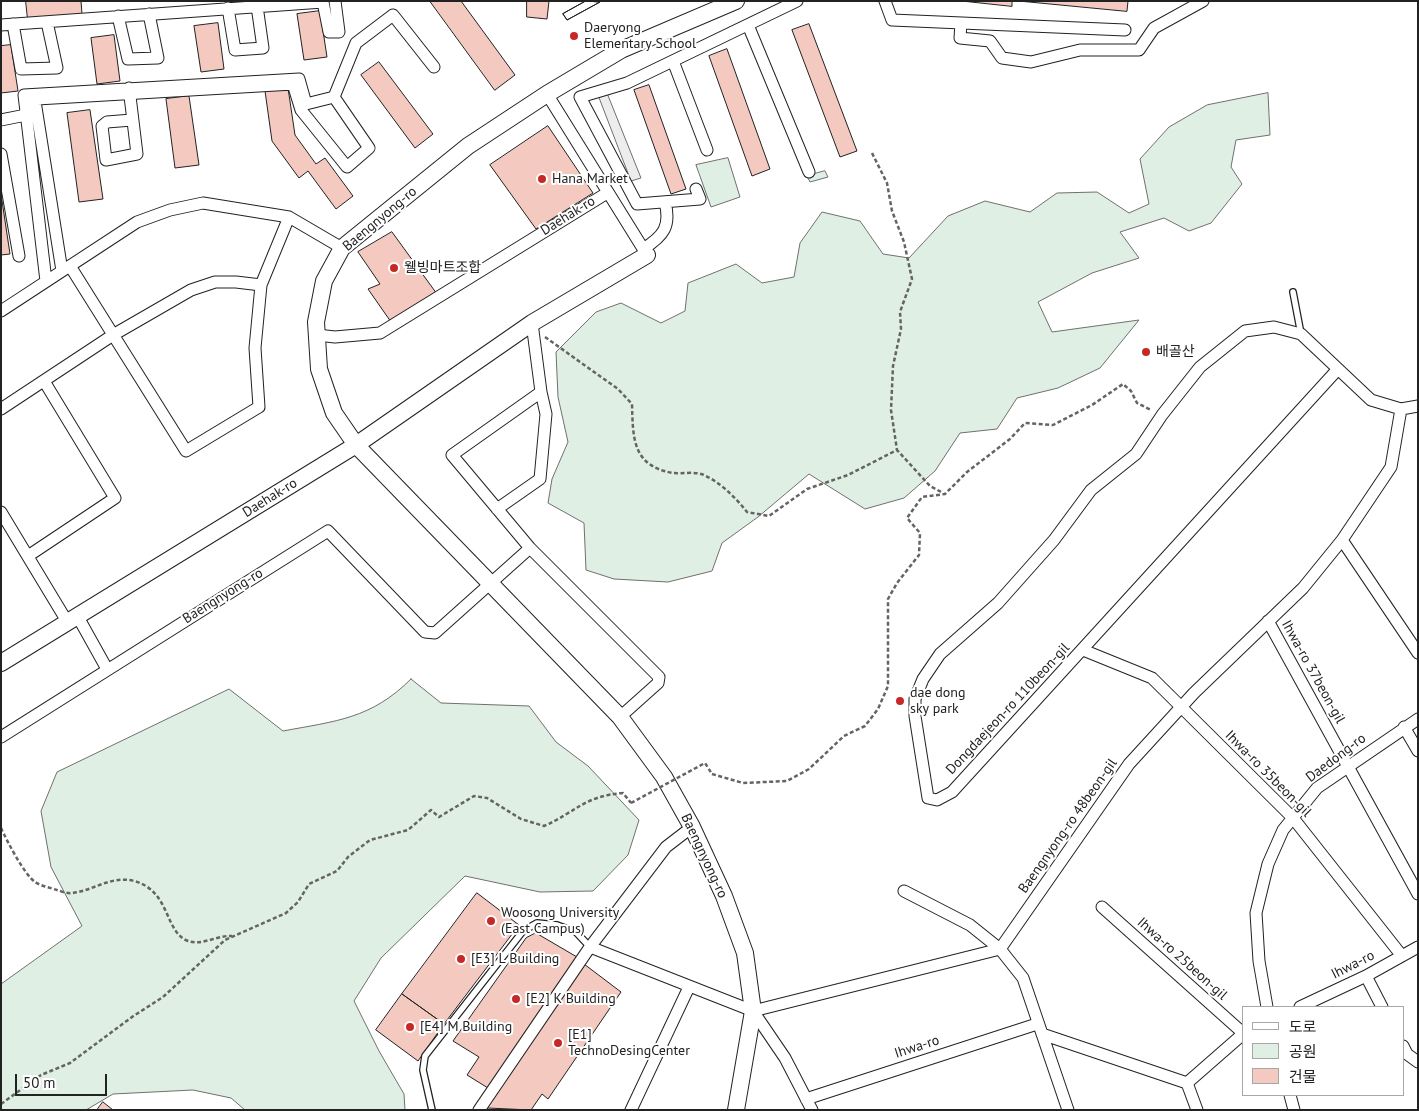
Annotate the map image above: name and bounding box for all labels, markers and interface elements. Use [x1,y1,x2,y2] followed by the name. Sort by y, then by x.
[584,20,696,52] place label: Daeryong Elementary School
[568,30,580,42] marker: Daeryong Elementary School
[552,171,628,187] place label: Hana Market
[536,173,548,185] marker: Hana Market
[340,183,420,255] street label: Baengnyong-ro
[538,193,598,239] street label: Daehak-ro
[404,260,481,276] place label: 웰빙마트조합
[388,262,400,274] marker: 웰빙마트조합
[1156,344,1195,360] place label: 배골산
[1140,346,1152,358] marker: 배골산
[240,475,300,521] street label: Daehak-ro
[180,565,266,627] street label: Baengnyong-ro
[1278,617,1348,727] street label: Ihwa-ro 37beon-gil
[943,640,1073,778] street label: Dongdaejeon-ro 110beon-gil
[910,685,966,718] place label: dae dong sky park
[894,695,906,707] marker: dae dong sky park
[1221,727,1315,821] street label: Ihwa-ro 35beon-gil
[1303,730,1369,786] street label: Daedong-ro
[1015,755,1121,897] street label: Baengnyong-ro 48beon-gil
[677,811,731,901] street label: Baengnyong-ro
[501,905,619,938] place label: Woosong University (East Campus)
[1134,914,1230,1004] street label: Ihwa-ro 25beon-gil
[485,915,497,927] marker: Woosong University (East Campus)
[1329,947,1377,983] street label: Ihwa-ro
[471,951,559,967] place label: [E3] L Building
[455,953,467,965] marker: [E3] L Building
[526,991,616,1007] place label: [E2] K Building
[510,993,522,1005] marker: [E2] K Building
[1242,1006,1404,1096] legend
[1289,1017,1317,1036] text: 도로
[420,1019,512,1035] place label: [E4] M Building
[404,1021,416,1033] marker: [E4] M Building
[568,1027,690,1060] place label: [E1] TechnoDesingCenter
[892,1032,942,1062] street label: Ihwa-ro
[552,1037,564,1049] marker: [E1] TechnoDesingCenter
[1289,1042,1317,1061] text: 공원
[18,1064,110,1096] scale bar
[1289,1067,1317,1086] text: 건물
[23,1073,56,1092] text: 50 m

